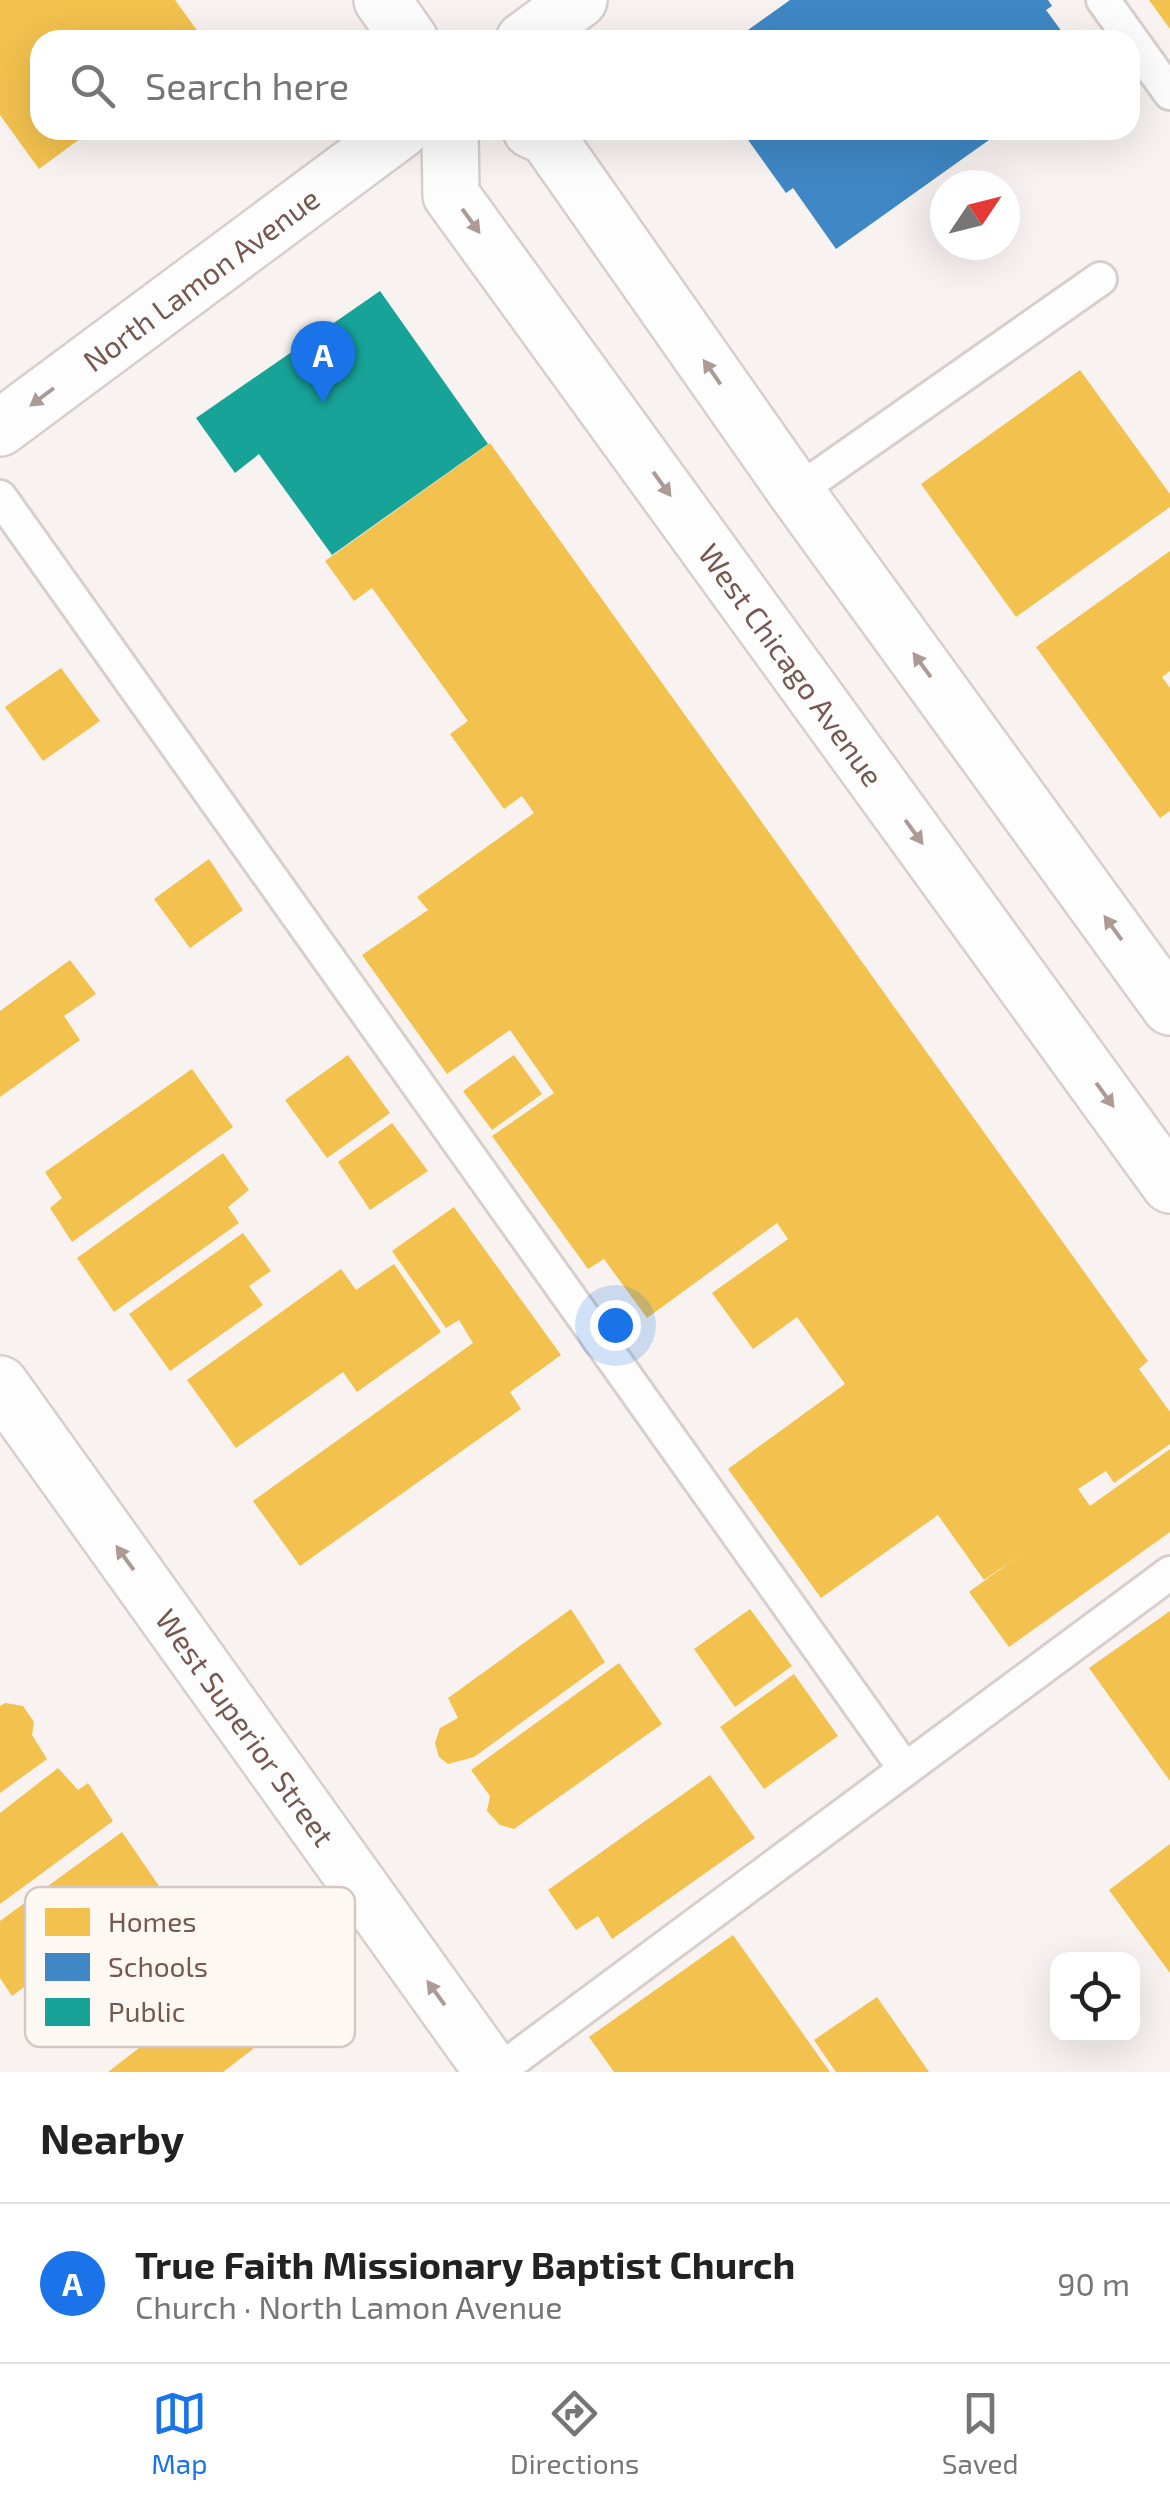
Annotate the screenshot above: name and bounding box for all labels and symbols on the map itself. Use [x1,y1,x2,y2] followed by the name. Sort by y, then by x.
[930,170,1020,260] north arrow
[76,179,326,379] street label: North Lamon Avenue
[461,207,481,234] one-way arrow
[290,320,356,403] pin: A
[703,359,722,386] one-way arrow
[29,386,55,406] one-way arrow
[652,471,671,497] one-way arrow
[692,536,892,793] street label: West Chicago Avenue
[912,652,932,678] one-way arrow
[904,819,924,845] one-way arrow
[1103,915,1123,941] one-way arrow
[1095,1082,1114,1108] one-way arrow
[590,1300,641,1351] your location
[116,1545,135,1571] one-way arrow
[149,1602,343,1853] street label: West Superior Street
[25,1887,355,2047] legend
[108,1904,196,1938] text: Homes
[108,1949,208,1983] text: Schools
[427,1980,447,2006] one-way arrow
[108,1994,185,2028] text: Public

